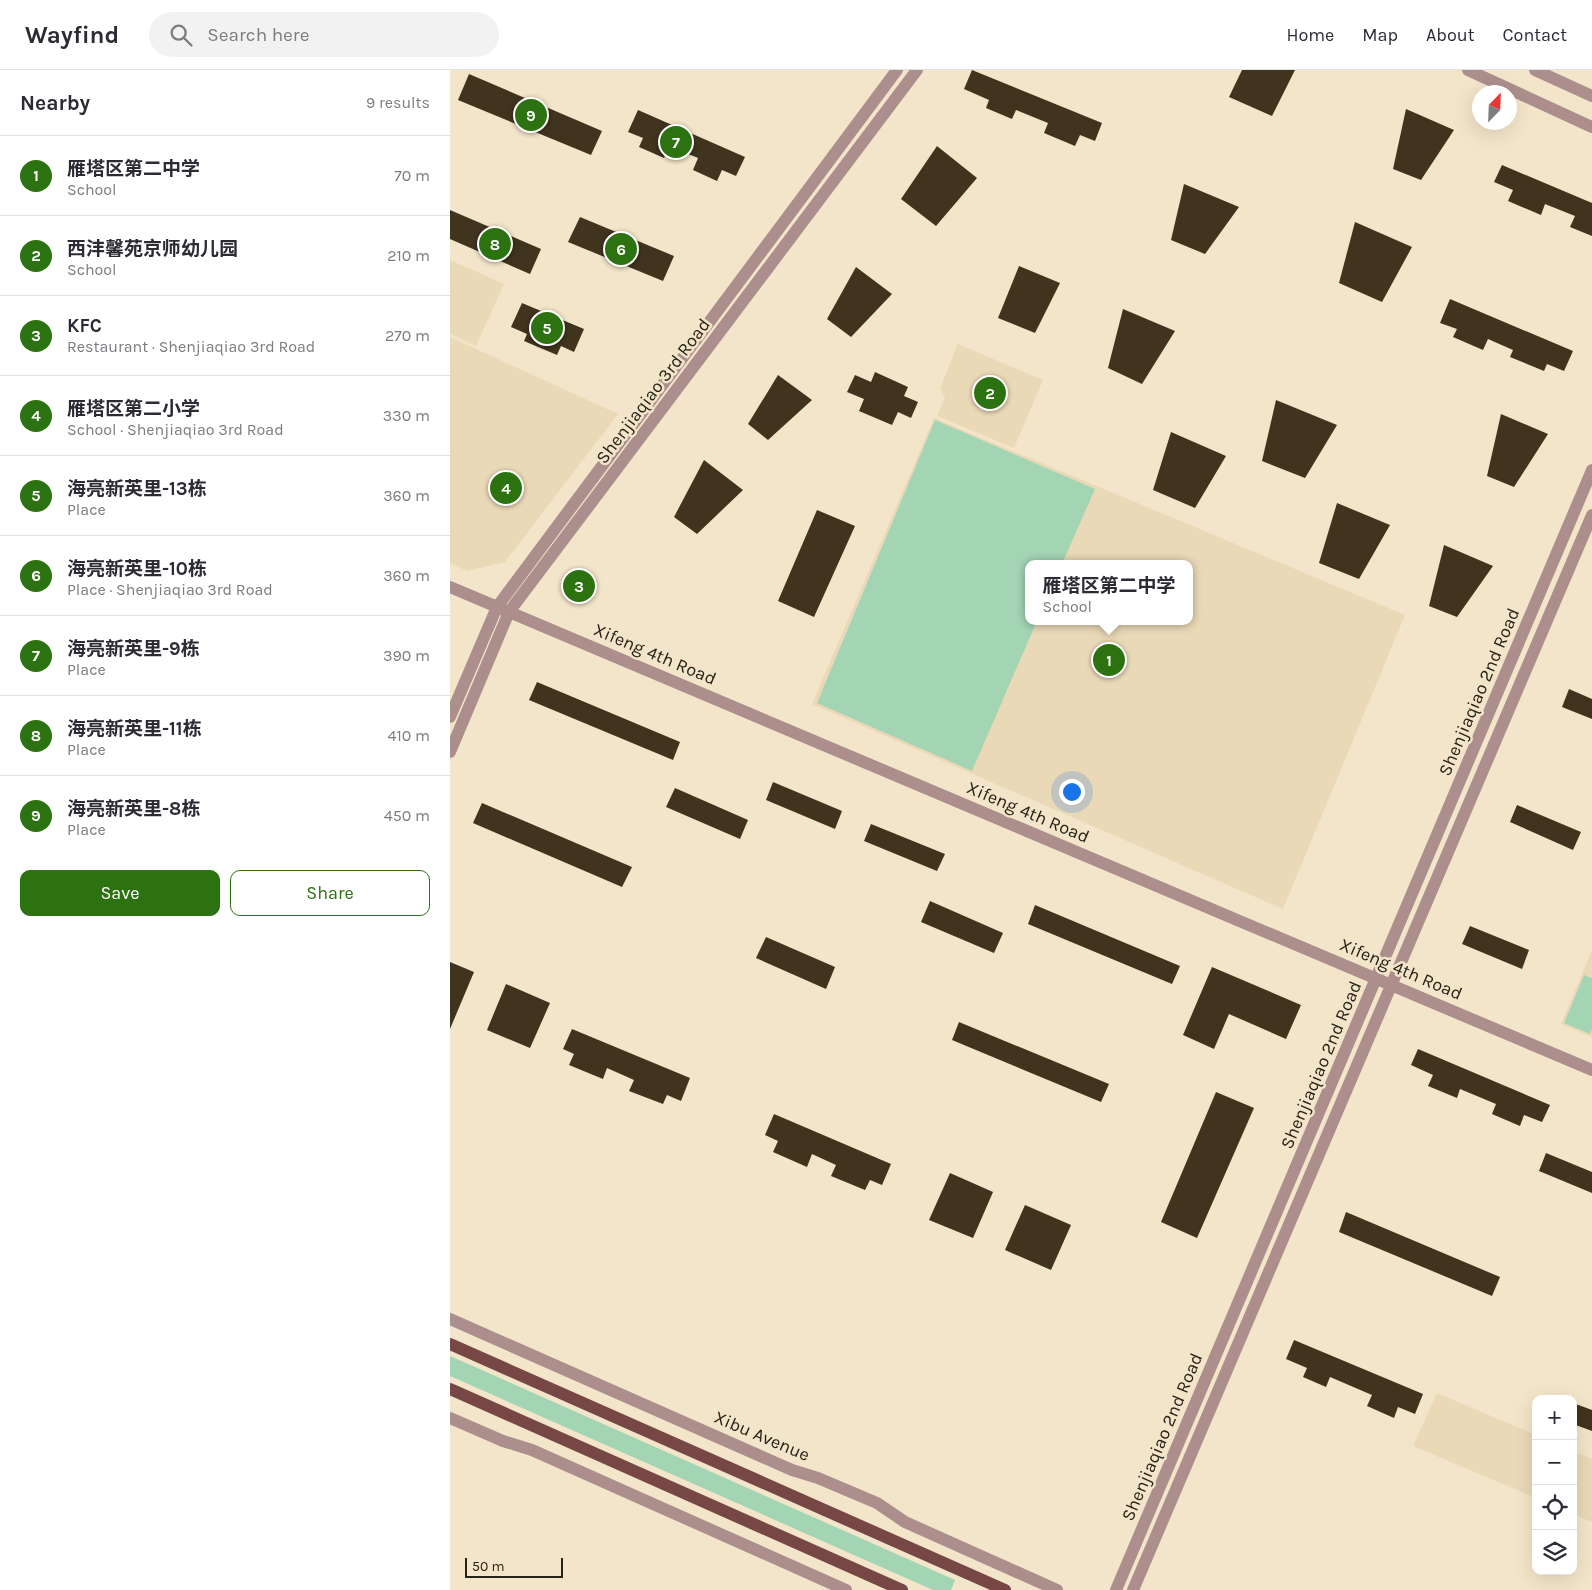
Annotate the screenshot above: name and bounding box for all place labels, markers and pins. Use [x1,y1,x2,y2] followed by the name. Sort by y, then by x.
[515,96,547,134] pin: 9
[660,123,692,161] pin: 7
[479,225,511,263] pin: 8
[605,230,637,268] pin: 6
[531,309,563,347] pin: 5
[974,374,1006,412] pin: 2
[490,469,522,507] pin: 4
[563,567,595,605] pin: 3
[1093,641,1125,679] pin: 1

